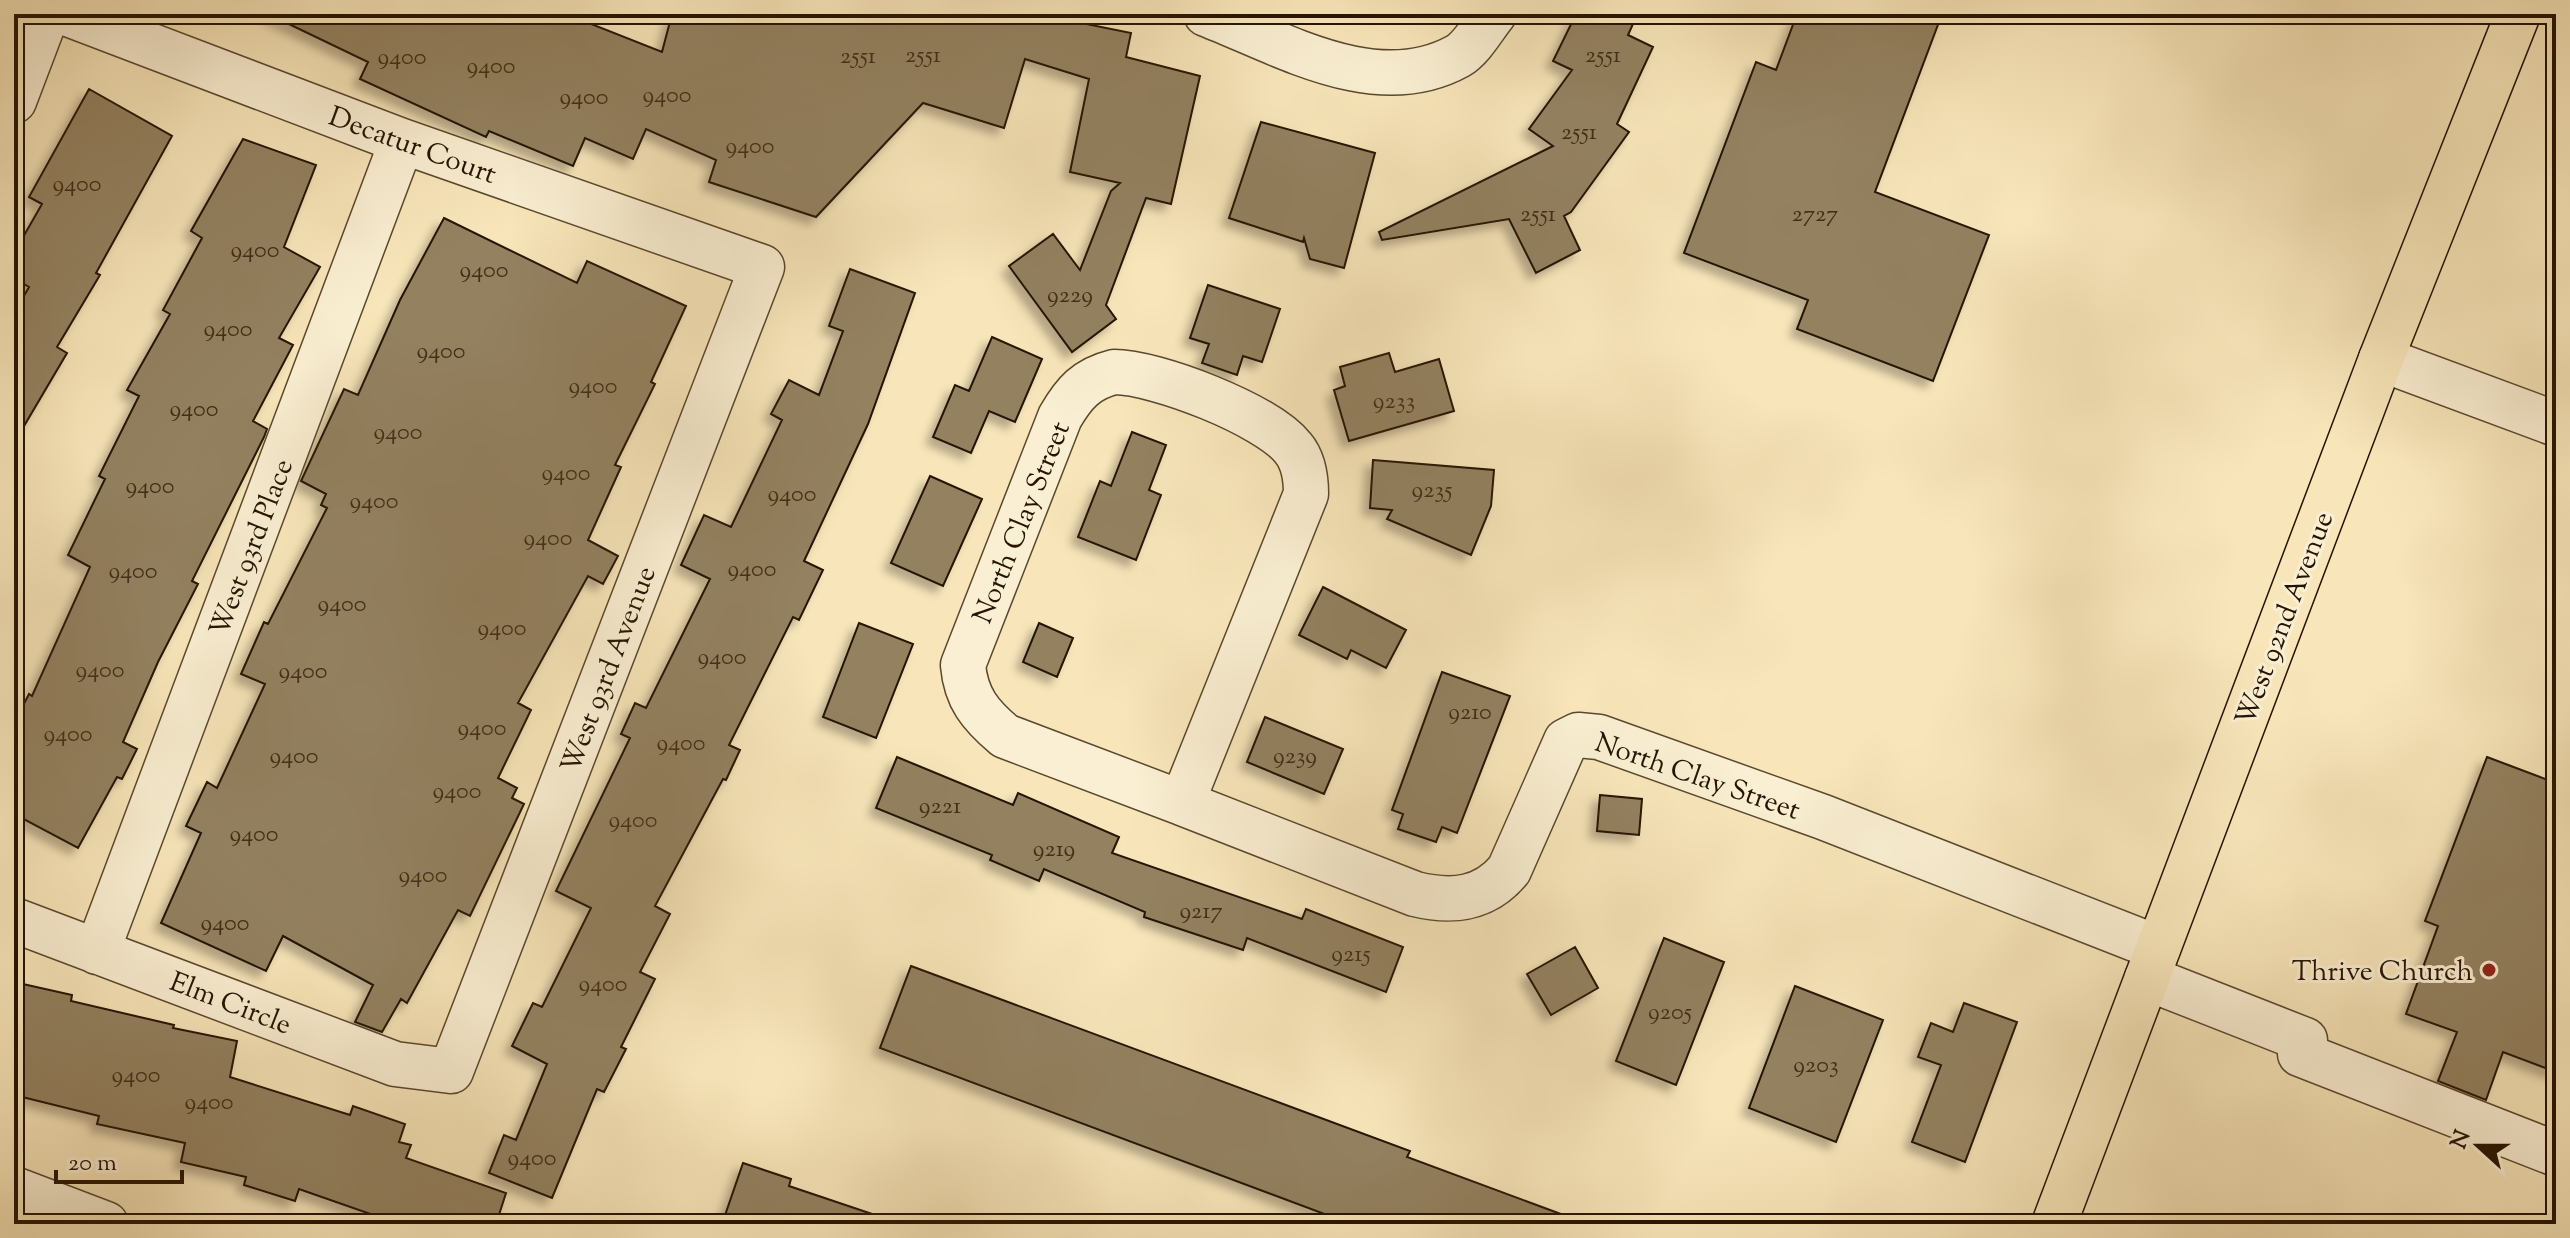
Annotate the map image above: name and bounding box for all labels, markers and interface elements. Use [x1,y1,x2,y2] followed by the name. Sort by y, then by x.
[905,39,941,73] house number: 2551
[1585,39,1621,73] house number: 2551
[840,40,876,74] house number: 2551
[378,41,426,75] house number: 9400
[467,50,515,84] house number: 9400
[643,79,691,113] house number: 9400
[560,81,608,115] house number: 9400
[322,98,502,196] street label: Decatur Court
[1561,116,1597,150] house number: 2551
[726,130,774,164] house number: 9400
[53,168,101,202] house number: 9400
[1520,198,1556,232] house number: 2551
[1792,198,1838,232] house number: 2727
[231,234,279,268] house number: 9400
[460,254,508,288] house number: 9400
[1047,279,1093,313] house number: 9229
[204,313,252,347] house number: 9400
[417,335,465,369] house number: 9400
[569,370,617,404] house number: 9400
[1373,385,1415,419] house number: 9233
[170,393,218,427] house number: 9400
[374,416,422,450] house number: 9400
[964,416,1082,630] street label: North Clay Street
[201,454,305,642] street label: West 93rd Place
[542,457,590,491] house number: 9400
[126,470,174,504] house number: 9400
[1412,474,1452,508] house number: 9235
[768,478,816,512] house number: 9400
[350,485,398,519] house number: 9400
[2227,506,2345,732] street label: West 92nd Avenue
[524,522,572,556] house number: 9400
[728,553,776,587] house number: 9400
[109,555,157,589] house number: 9400
[552,561,668,779] street label: West 93rd Avenue
[318,588,366,622] house number: 9400
[478,612,526,646] house number: 9400
[698,641,746,675] house number: 9400
[76,654,124,688] house number: 9400
[279,655,327,689] house number: 9400
[1448,696,1492,730] house number: 9210
[458,712,506,746] house number: 9400
[44,718,92,752] house number: 9400
[1589,724,1806,832] street label: North Clay Street
[657,727,705,761] house number: 9400
[270,740,318,774] house number: 9400
[1273,740,1317,774] house number: 9239
[433,775,481,809] house number: 9400
[919,790,961,824] house number: 9221
[609,804,657,838] house number: 9400
[230,818,278,852] house number: 9400
[1033,833,1075,867] house number: 9219
[399,859,447,893] house number: 9400
[1179,895,1223,929] house number: 9217
[201,907,249,941] house number: 9400
[1331,938,1371,972] house number: 9215
[2292,953,2473,993] place label: Thrive Church
[2480,961,2498,979] marker: Thrive Church
[163,963,297,1046] street label: Elm Circle
[579,968,627,1002] house number: 9400
[1648,996,1692,1030] house number: 9205
[1793,1049,1839,1083] house number: 9203
[112,1059,160,1093] house number: 9400
[185,1086,233,1120] house number: 9400
[2438,1106,2518,1186] north arrow
[2444,1126,2480,1154] text: N
[56,1134,182,1184] scale bar
[508,1142,556,1176] house number: 9400
[68,1147,117,1181] text: 20 m

